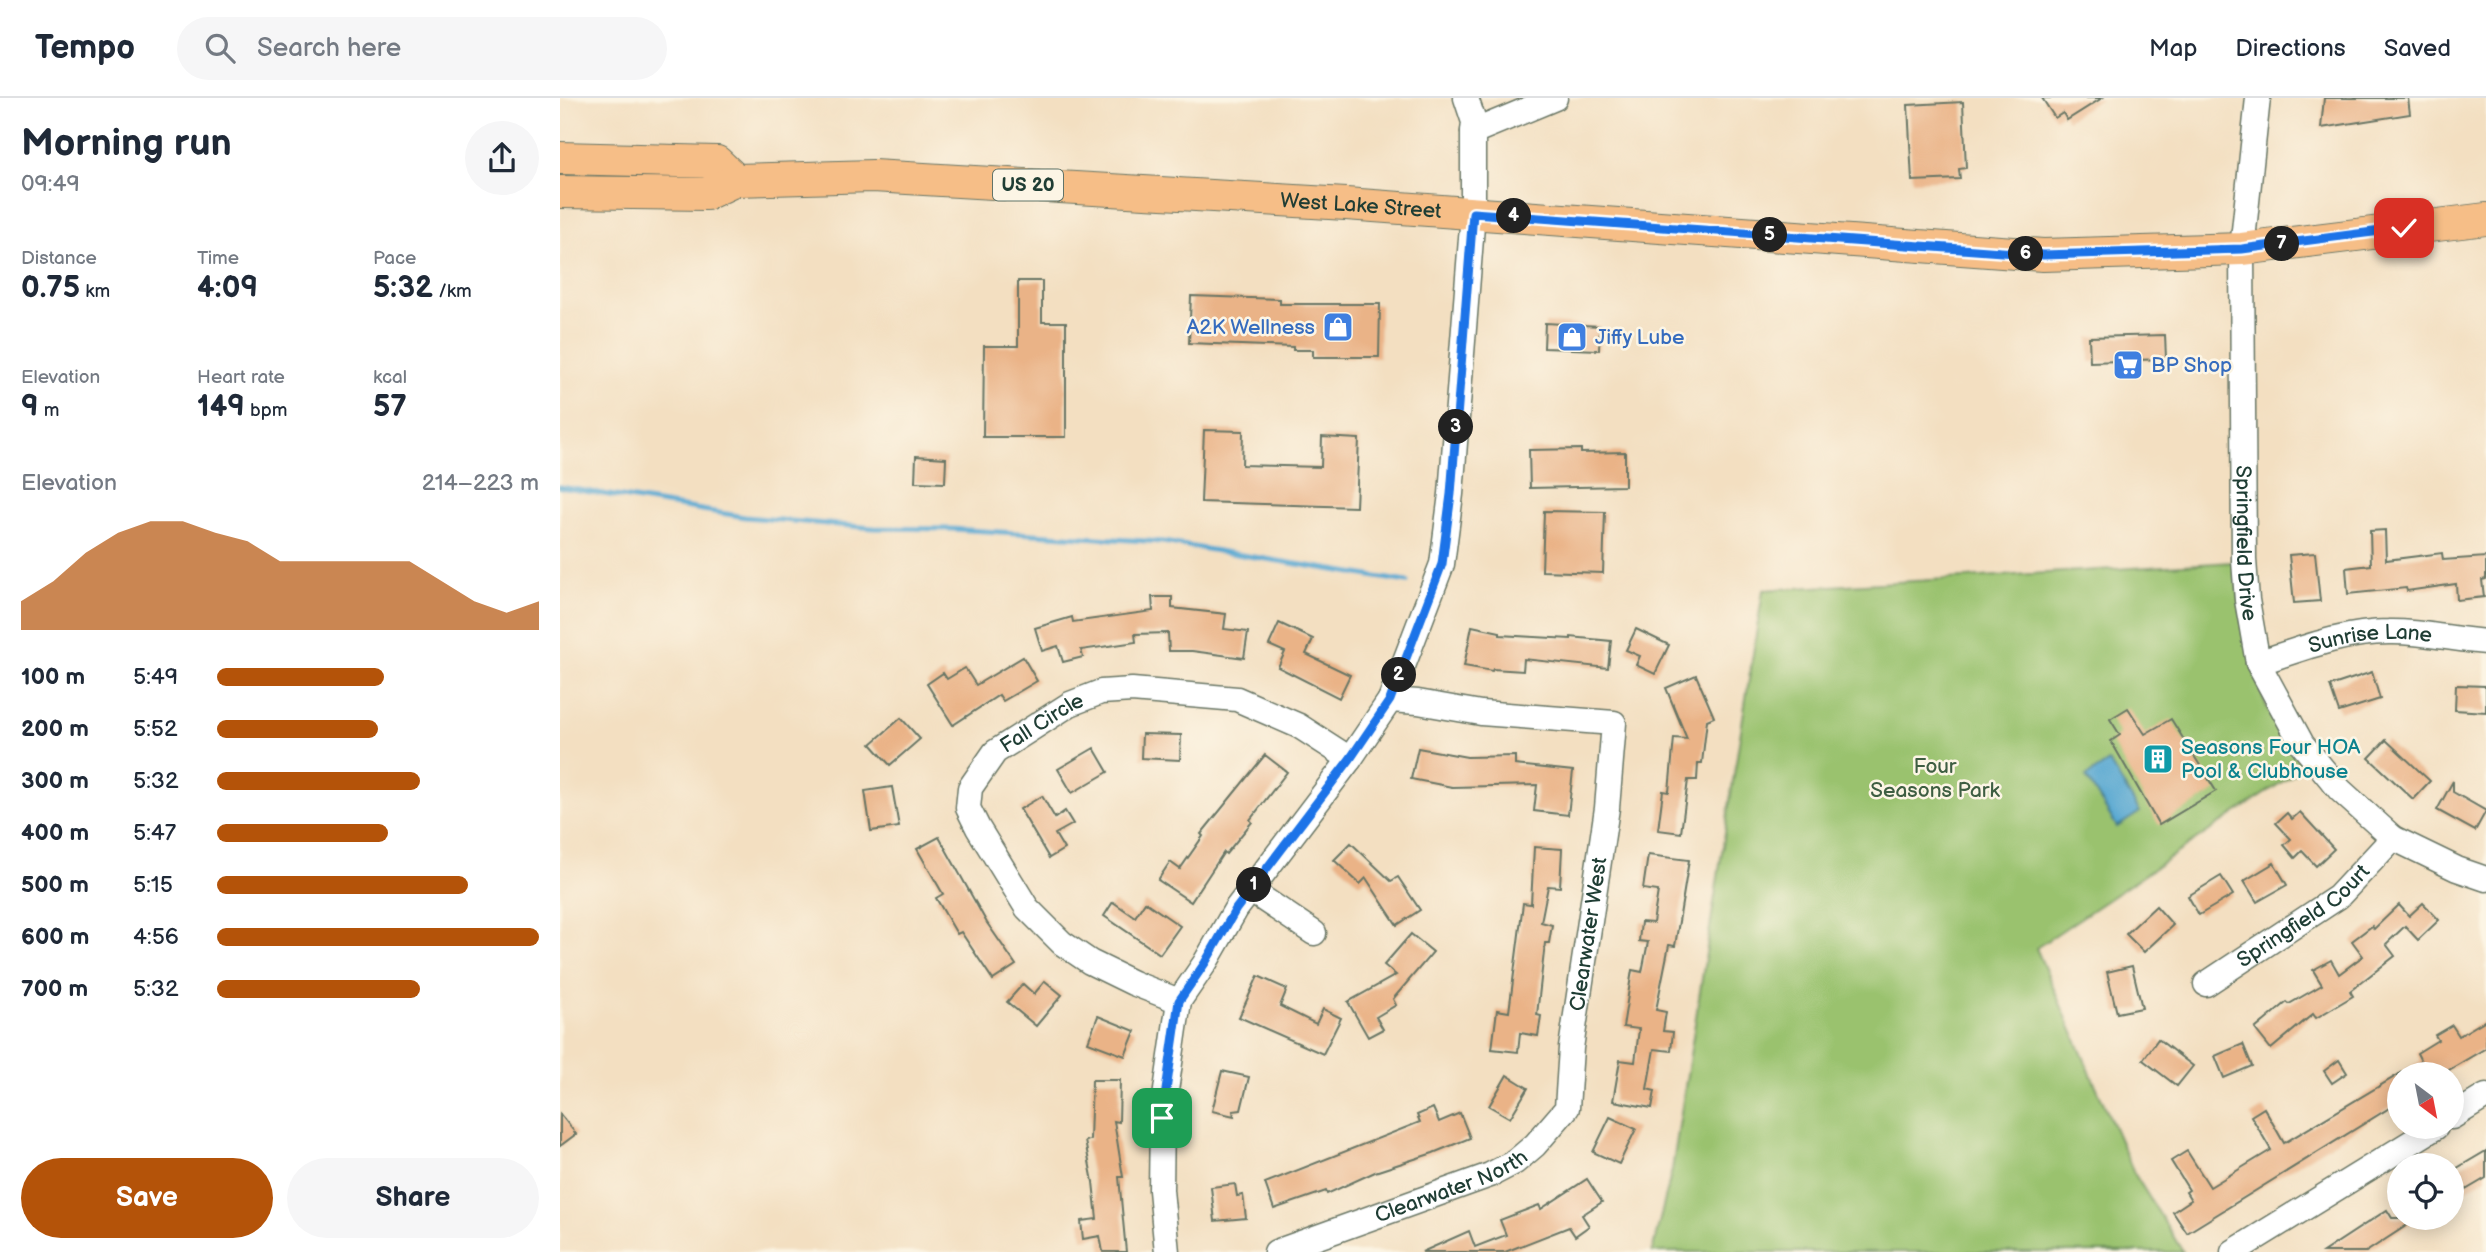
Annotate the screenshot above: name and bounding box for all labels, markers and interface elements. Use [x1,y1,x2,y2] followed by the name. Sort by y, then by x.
[177,17,667,80] search box
[35,28,135,68] text: Tempo
[201,29,239,67] icon: search
[257,33,401,64] text: Search here
[2149,34,2197,63] text: Map
[2235,34,2346,63] text: Directions
[2384,34,2451,63] text: Saved
[21,121,232,166] text: Morning run
[465,121,539,195] button: share
[21,170,80,198] text: 09:49
[993,170,1063,200] road number: US 20
[1280,188,1443,223] street label: West Lake Street
[1496,198,1532,234] pin: 4
[2374,198,2434,258] pin
[1508,204,1519,227] text: 4
[2385,209,2423,247] icon: check
[1752,218,1788,252] pin: 5
[1764,223,1775,246] text: 5
[2264,226,2300,262] pin: 7
[2276,232,2287,255] text: 7
[2008,236,2044,272] pin: 6
[2020,242,2031,265] text: 6
[21,247,97,270] text: Distance
[197,247,239,270] text: Time
[373,247,416,270] text: Pace
[21,270,80,306] text: 0.75
[197,270,258,306] text: 4:09
[373,270,433,306] text: 5:32
[80,280,110,303] text: km
[433,280,472,303] text: /km
[1321,310,1355,344] shop icon: A2K Wellness
[1187,315,1315,340] place label: A2K Wellness
[1555,320,1589,354] shop icon: Jiffy Lube
[1595,325,1685,350] place label: Jiffy Lube
[2111,348,2145,382] supermarket icon: BP Shop
[2151,353,2232,378] place label: BP Shop
[21,366,100,389] text: Elevation
[197,366,285,389] text: Heart rate
[373,366,407,389] text: kcal
[21,389,39,425] text: 9
[197,389,245,425] text: 149
[373,389,407,425] text: 57
[39,399,59,422] text: m
[245,399,287,422] text: bpm
[1438,410,1474,444] pin: 3
[1450,415,1461,438] text: 3
[2231,465,2263,623] street label: Springfield Drive
[21,469,117,497] text: Elevation
[422,469,539,497] text: 214–223 m
[2305,619,2434,658] street label: Sunrise Lane
[1382,658,1416,692] pin: 2
[21,663,85,691] text: 100 m
[133,663,178,691] text: 5:49
[1393,663,1404,686] text: 2
[995,688,1087,758] street label: Fall Circle
[21,715,89,743] text: 200 m
[133,715,178,743] text: 5:52
[2181,735,2361,784] place label: Seasons Four HOA Pool & Clubhouse
[2141,742,2175,776] building icon: Seasons Four HOA Pool & Clubhouse
[1870,754,2000,803] park label: Four Seasons Park
[21,767,89,795] text: 300 m
[133,767,179,795] text: 5:32
[21,819,89,847] text: 400 m
[133,819,176,847] text: 5:47
[1564,855,1612,1013] street label: Clearwater West
[2232,859,2375,973] street label: Springfield Court
[1236,868,1272,902] pin: 1
[21,871,89,899] text: 500 m
[133,871,173,899] text: 5:15
[1250,873,1258,896] text: 1
[21,923,89,951] text: 600 m
[133,923,179,951] text: 4:56
[21,975,88,1003] text: 700 m
[133,975,179,1003] text: 5:32
[2387,1062,2464,1139] north arrow
[2387,1062,2464,1230] map controls
[1132,1088,1192,1148] pin
[1143,1099,1181,1137] icon: arrive
[1371,1144,1533,1228] street label: Clearwater North
[2387,1153,2464,1230] button: locate
[21,1158,273,1238] button: Save
[287,1158,539,1238] button: Share

